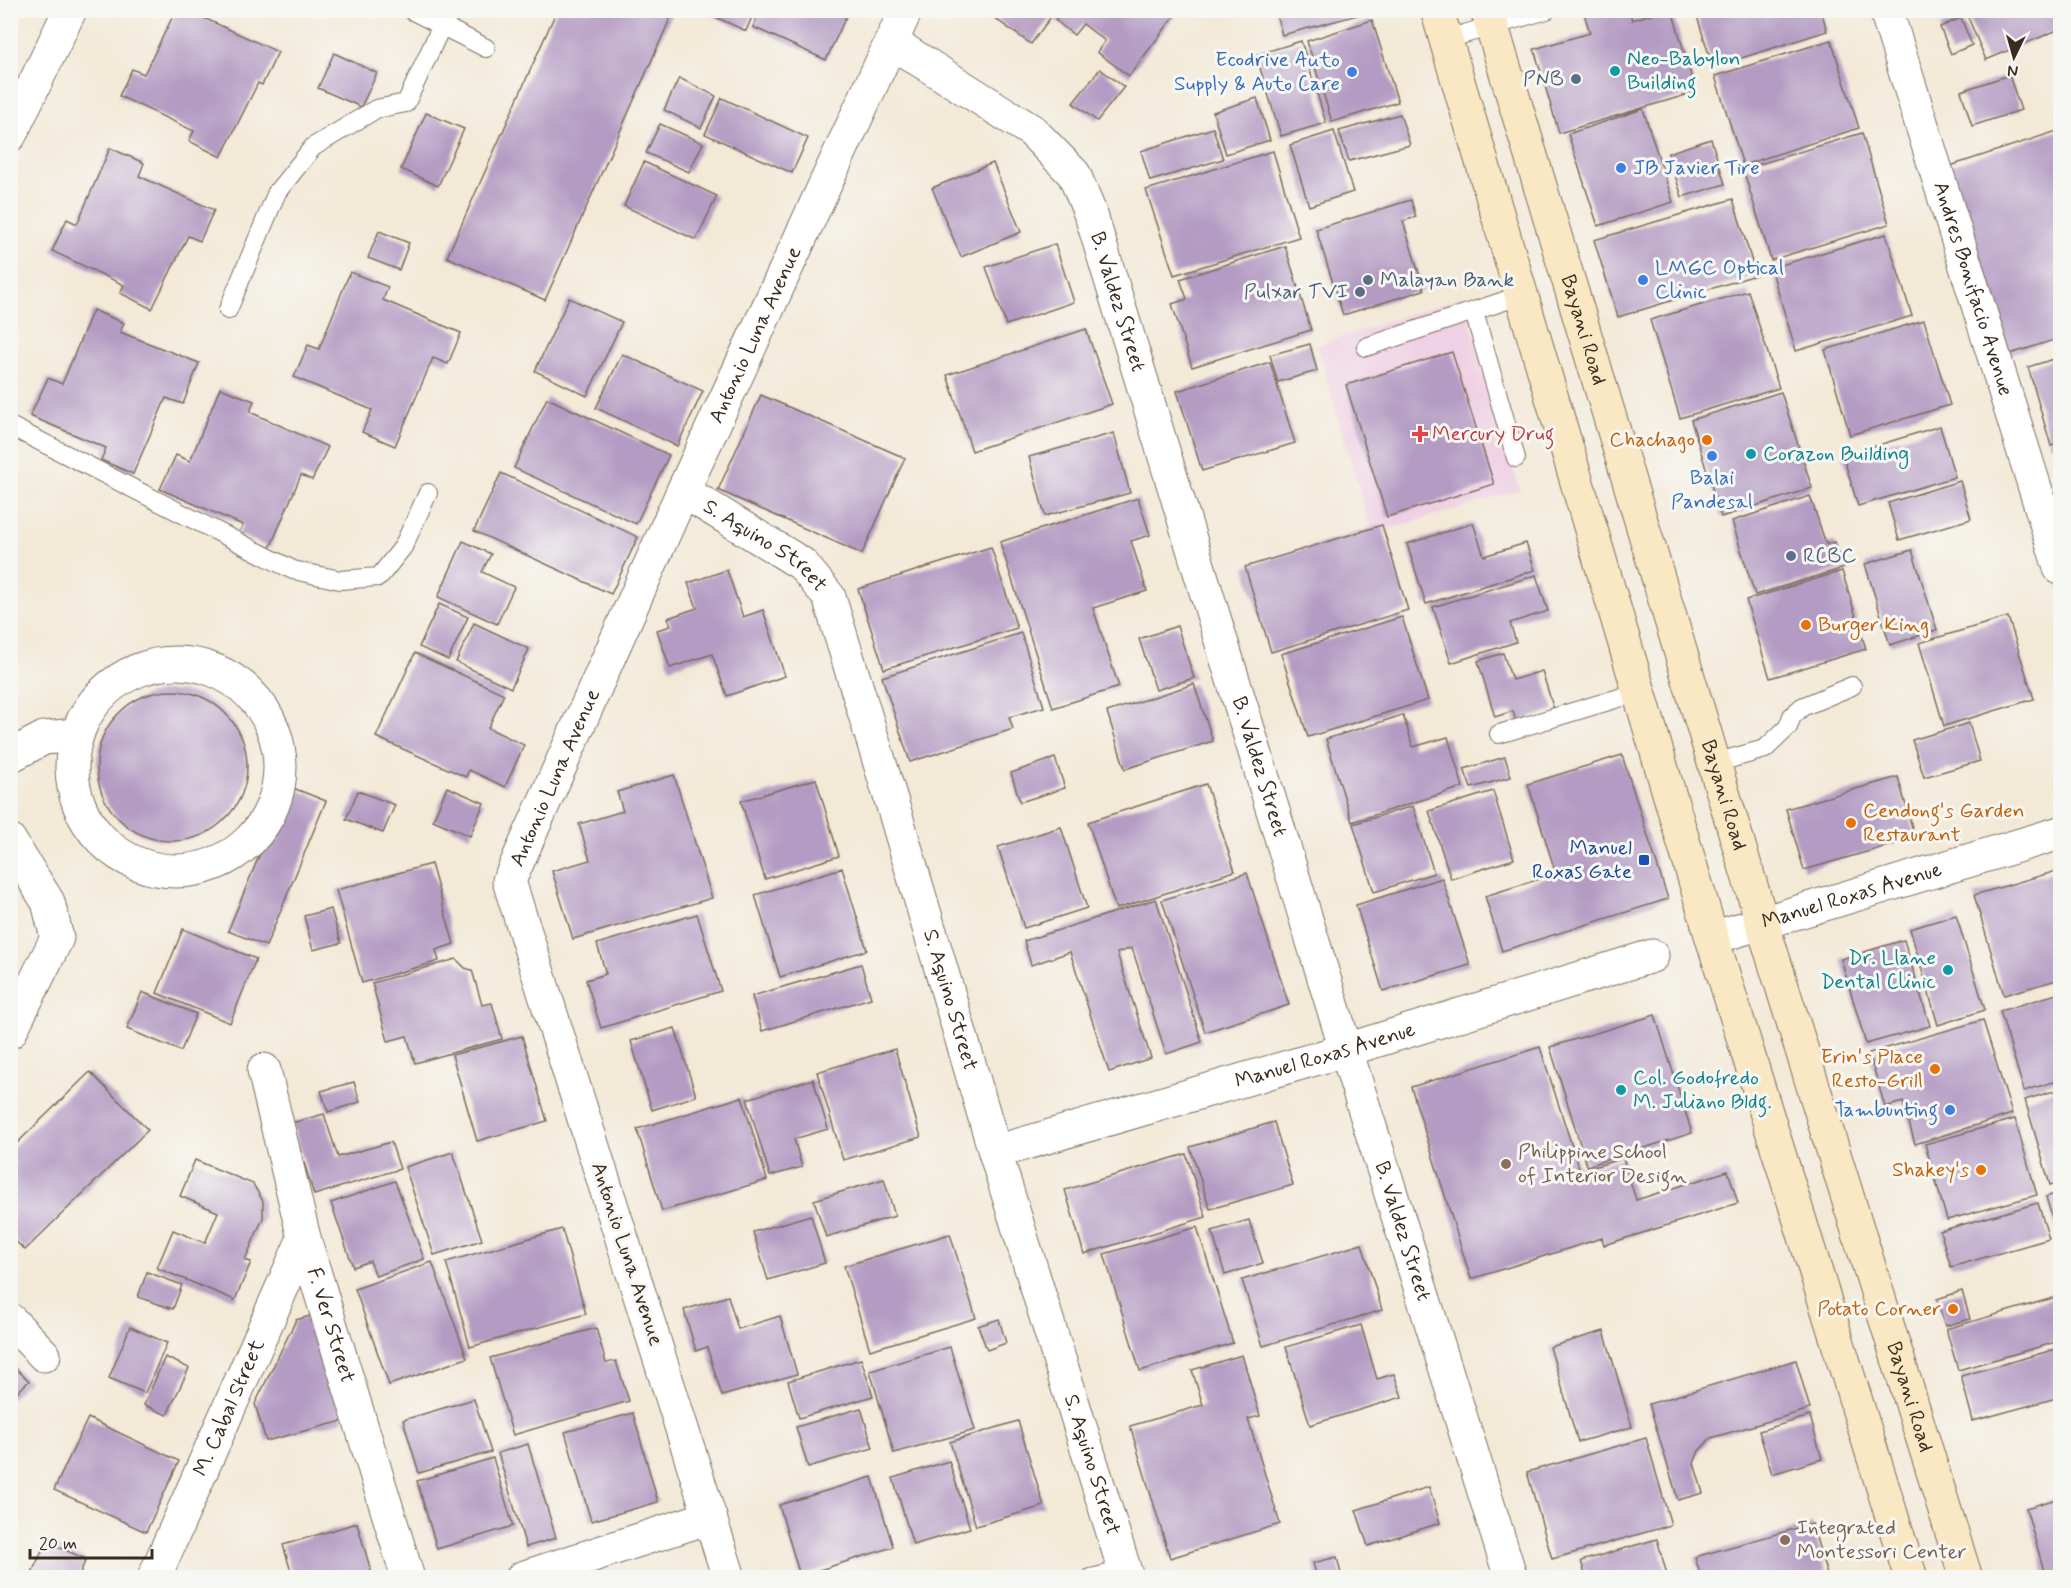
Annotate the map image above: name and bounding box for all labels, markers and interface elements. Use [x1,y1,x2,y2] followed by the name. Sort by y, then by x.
[1984,27,2044,87] north arrow
[1627,45,1740,99] place label: Neo-Babylon Building
[1174,46,1340,98] place label: Ecodrive Auto Supply & Auto Care
[2007,60,2019,81] text: N
[1608,64,1622,78] marker: Neo-Babylon Building
[1345,65,1359,79] marker: Ecodrive Auto Supply & Auto Care
[1523,65,1564,93] place label: PNB
[1569,72,1583,86] marker: PNB
[1633,154,1760,182] place label: JB Javier Tire
[1614,161,1628,175] marker: JB Javier Tire
[1926,178,2019,399] street label: Andres Bonifacio Avenue
[1083,228,1152,375] street label: B. Valdez Street
[702,242,808,428] street label: Antonio Luna Avenue
[1655,254,1784,306] place label: LMGC Optical Clinic
[1380,266,1515,294] place label: Malayan Bank
[1554,271,1613,388] street label: Bayani Road
[1361,273,1375,287] marker: Malayan Bank
[1636,273,1650,287] marker: LMGC Optical Clinic
[1244,278,1348,306] place label: Pulxar TVI
[1353,285,1367,299] marker: Pulxar TVI
[1432,420,1554,450] place label: Mercury Drug
[1609,426,1695,454] place label: Chachago
[1413,427,1427,441] marker: Mercury Drug
[1700,433,1714,447] marker: Chachago
[1763,440,1909,469] place label: Corazon Building
[1744,447,1758,461] marker: Corazon Building
[1705,449,1719,463] marker: Balai Pandesal
[1671,464,1753,516] place label: Balai Pandesal
[698,493,833,598] street label: S. Aquino Street
[1803,542,1856,570] place label: RCBC
[1784,549,1798,563] marker: RCBC
[1818,611,1929,640] place label: Burger King
[1799,618,1813,632] marker: Burger King
[503,684,607,871] street label: Antonio Luna Avenue
[1225,693,1294,840] street label: B. Valdez Street
[1694,736,1754,854] street label: Bayani Road
[1863,797,2025,849] place label: Cendong's Garden Restaurant
[1844,816,1858,830] marker: Cendong's Garden Restaurant
[1532,834,1632,886] place label: Manuel Roxas Gate
[1637,853,1651,867] marker: Manuel Roxas Gate
[1758,855,1945,936] street label: Manuel Roxas Avenue
[916,926,984,1074] street label: S. Aquino Street
[1820,944,1936,996] place label: Dr. Llane Dental Clinic
[1941,963,1955,977] marker: Dr. Llane Dental Clinic
[1232,1016,1419,1095] street label: Manuel Roxas Avenue
[1821,1043,1923,1095] place label: Erin's Place Resto-Grill
[1928,1062,1942,1076] marker: Erin's Place Resto-Grill
[1633,1064,1772,1118] place label: Col. Godofredo M. Juliano Bldg.
[1614,1083,1628,1097] marker: Col. Godofredo M. Juliano Bldg.
[1834,1096,1938,1126] place label: Tambunting
[1943,1103,1957,1117] marker: Tambunting
[1518,1138,1687,1192] place label: Philippine School of Interior Design
[1892,1156,1969,1184] place label: Shakey's
[1499,1157,1513,1171] marker: Philippine School of Interior Design
[1368,1158,1438,1305] street label: B. Valdez Street
[584,1159,670,1349] street label: Antonio Luna Avenue
[1974,1163,1988,1177] marker: Shakey's
[300,1264,362,1387] street label: F. Ver Street
[1817,1295,1941,1323] place label: Potato Corner
[1946,1302,1960,1316] marker: Potato Corner
[187,1334,272,1481] street label: M. Cabal Street
[1879,1338,1940,1456] street label: Bayani Road
[1057,1391,1127,1539] street label: S. Aquino Street
[1797,1514,1967,1566] place label: Integrated Montessori Center
[30,1522,152,1560] scale bar
[39,1532,77,1556] text: 20 m
[1778,1533,1792,1547] marker: Integrated Montessori Center

